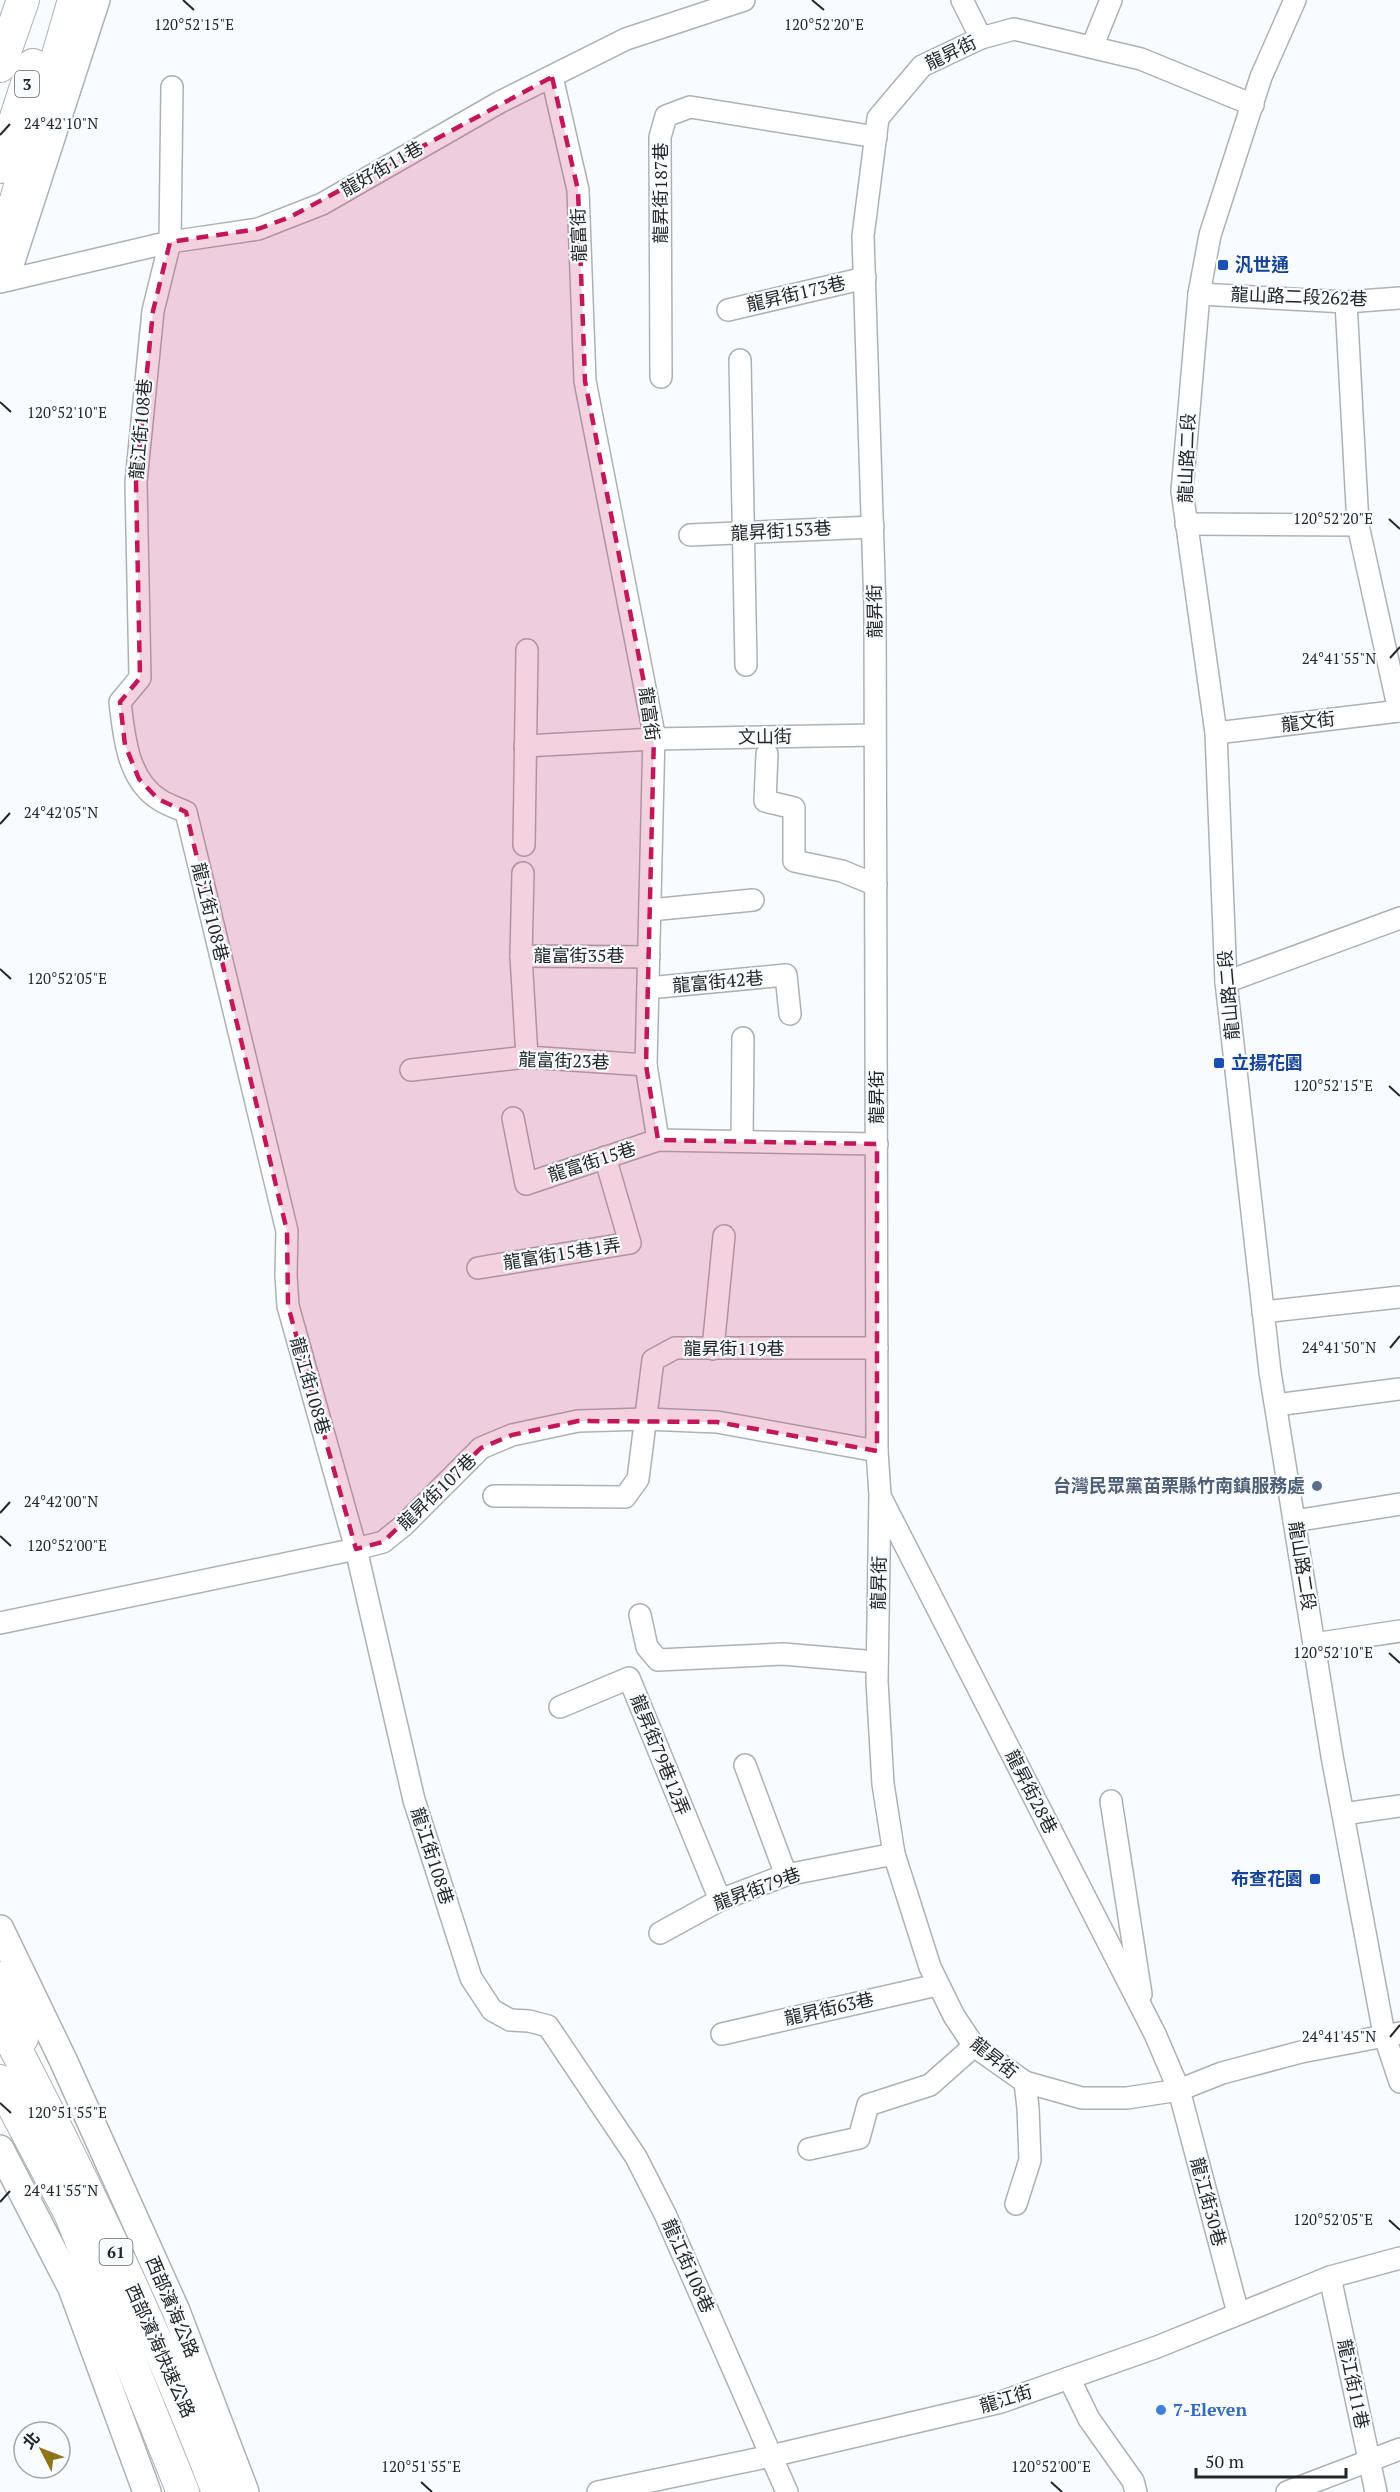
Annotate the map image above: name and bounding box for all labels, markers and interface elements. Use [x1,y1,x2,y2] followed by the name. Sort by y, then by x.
[154,14,234,34] text: 120°52'15"E
[784,14,864,34] text: 120°52'20"E
[921,29,980,75] street label: 龍昇街
[15,71,39,97] road number: 3
[24,113,98,133] text: 24°42'10"N
[336,135,427,201] street label: 龍好街11巷
[648,143,672,243] street label: 龍昇街187巷
[565,208,591,262] street label: 龍富街
[1235,252,1289,276] place label: 汎世通
[1216,258,1230,272] marker: 汎世通
[744,270,848,316] street label: 龍昇街173巷
[1230,282,1368,310] street label: 龍山路二段262巷
[124,378,156,480] street label: 龍江街108巷
[27,402,107,422] text: 120°52'10"E
[1172,413,1200,503] street label: 龍山路二段
[1293,508,1373,528] text: 120°52'20"E
[730,515,832,545] street label: 龍昇街153巷
[862,584,886,638] street label: 龍昇街
[1302,648,1376,668] text: 24°41'55"N
[634,685,666,742] street label: 龍富街
[1280,706,1336,736] street label: 龍文街
[738,724,792,748] street label: 文山街
[24,802,98,822] text: 24°42'05"N
[187,860,235,964] street label: 龍江街108巷
[533,943,625,967] street label: 龍富街35巷
[1212,949,1244,1041] street label: 龍山路二段
[671,965,764,997] street label: 龍富街42巷
[27,968,107,988] text: 120°52'05"E
[518,1046,610,1074] street label: 龍富街23巷
[1231,1050,1303,1074] place label: 立揚花園
[1212,1056,1226,1070] marker: 立揚花園
[864,1070,888,1124] street label: 龍昇街
[1293,1075,1373,1095] text: 120°52'15"E
[545,1136,639,1187] street label: 龍富街15巷
[501,1232,622,1274] street label: 龍富街15巷1弄
[286,1334,336,1437] street label: 龍江街108巷
[684,1336,784,1360] street label: 龍昇街119巷
[1302,1337,1376,1357] text: 24°41'50"N
[392,1448,481,1535] street label: 龍昇街107巷
[1053,1473,1305,1497] place label: 台灣民眾黨苗栗縣竹南鎮服務處
[1310,1479,1324,1493] marker: 台灣民眾黨苗栗縣竹南鎮服務處
[24,1491,98,1511] text: 24°42'00"N
[1284,1520,1322,1612] street label: 龍山路二段
[27,1535,107,1555] text: 120°52'00"E
[866,1556,890,1610] street label: 龍昇街
[1293,1642,1373,1662] text: 120°52'10"E
[626,1691,696,1819] street label: 龍昇街79巷12弄
[1000,1745,1063,1838] street label: 龍昇街28巷
[406,1804,460,1907] street label: 龍江街108巷
[710,1861,804,1915] street label: 龍昇街79巷
[1231,1866,1303,1890] place label: 布查花園
[1308,1872,1322,1886] marker: 布查花園
[782,1986,876,2030] street label: 龍昇街63巷
[1302,2026,1376,2046] text: 24°41'45"N
[966,2031,1023,2084] street label: 龍昇街
[27,2102,107,2122] text: 120°51'55"E
[1186,2155,1232,2249] street label: 龍江街30巷
[24,2180,98,2200] text: 24°41'55"N
[1293,2209,1373,2229] text: 120°52'05"E
[657,2215,720,2317] street label: 龍江街108巷
[100,2239,132,2265] road number: 61
[141,2252,205,2361] street label: 西部濱海公路
[121,2280,201,2421] street label: 西部濱海快速公路
[1333,2337,1375,2431] street label: 龍江街11巷
[976,2379,1035,2417] street label: 龍江街
[1173,2397,1247,2421] place label: 7-Eleven
[1154,2403,1168,2417] marker: 7-Eleven
[12,2420,72,2480] north arrow
[17,2427,44,2453] text: 北
[1196,2441,1346,2479] scale bar
[1205,2449,1245,2473] text: 50 m
[381,2456,461,2476] text: 120°51'55"E
[1011,2456,1091,2476] text: 120°52'00"E

